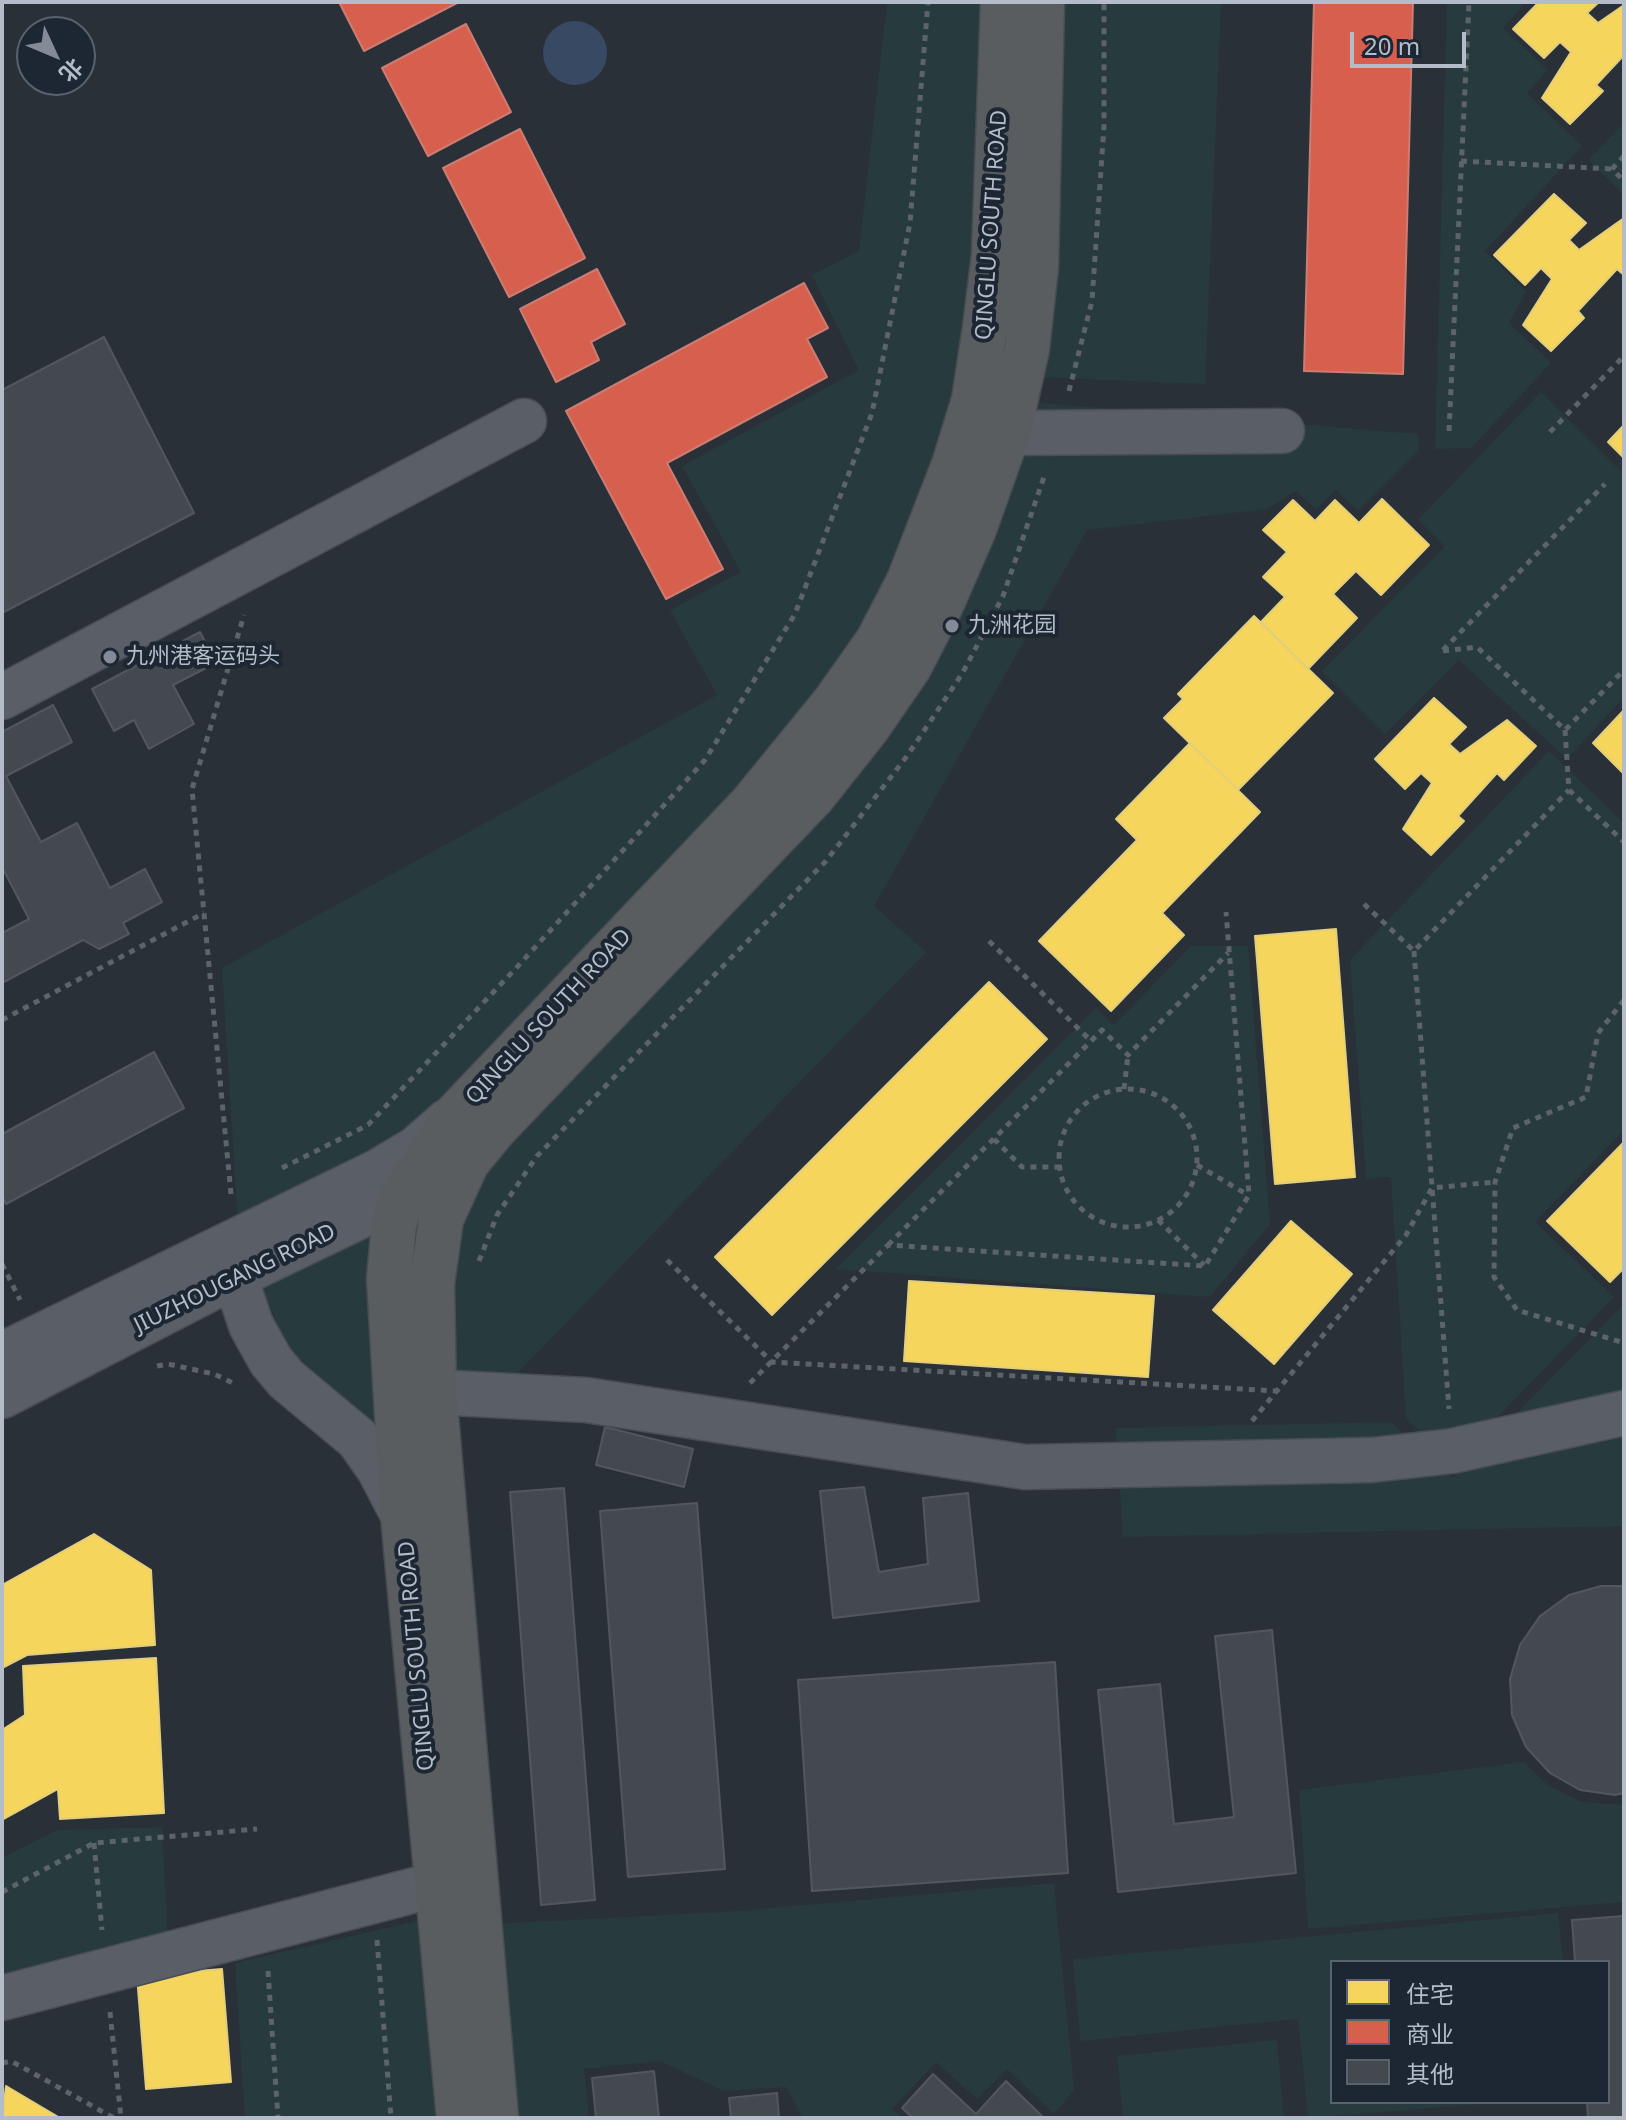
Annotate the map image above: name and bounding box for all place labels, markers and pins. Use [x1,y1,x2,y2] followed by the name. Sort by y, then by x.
[968,613,1056,639] place label: 九洲花园
[943,617,961,635] marker: 九洲花园
[126,644,280,670] place label: 九州港客运码头
[101,648,119,666] marker: 九州港客运码头

